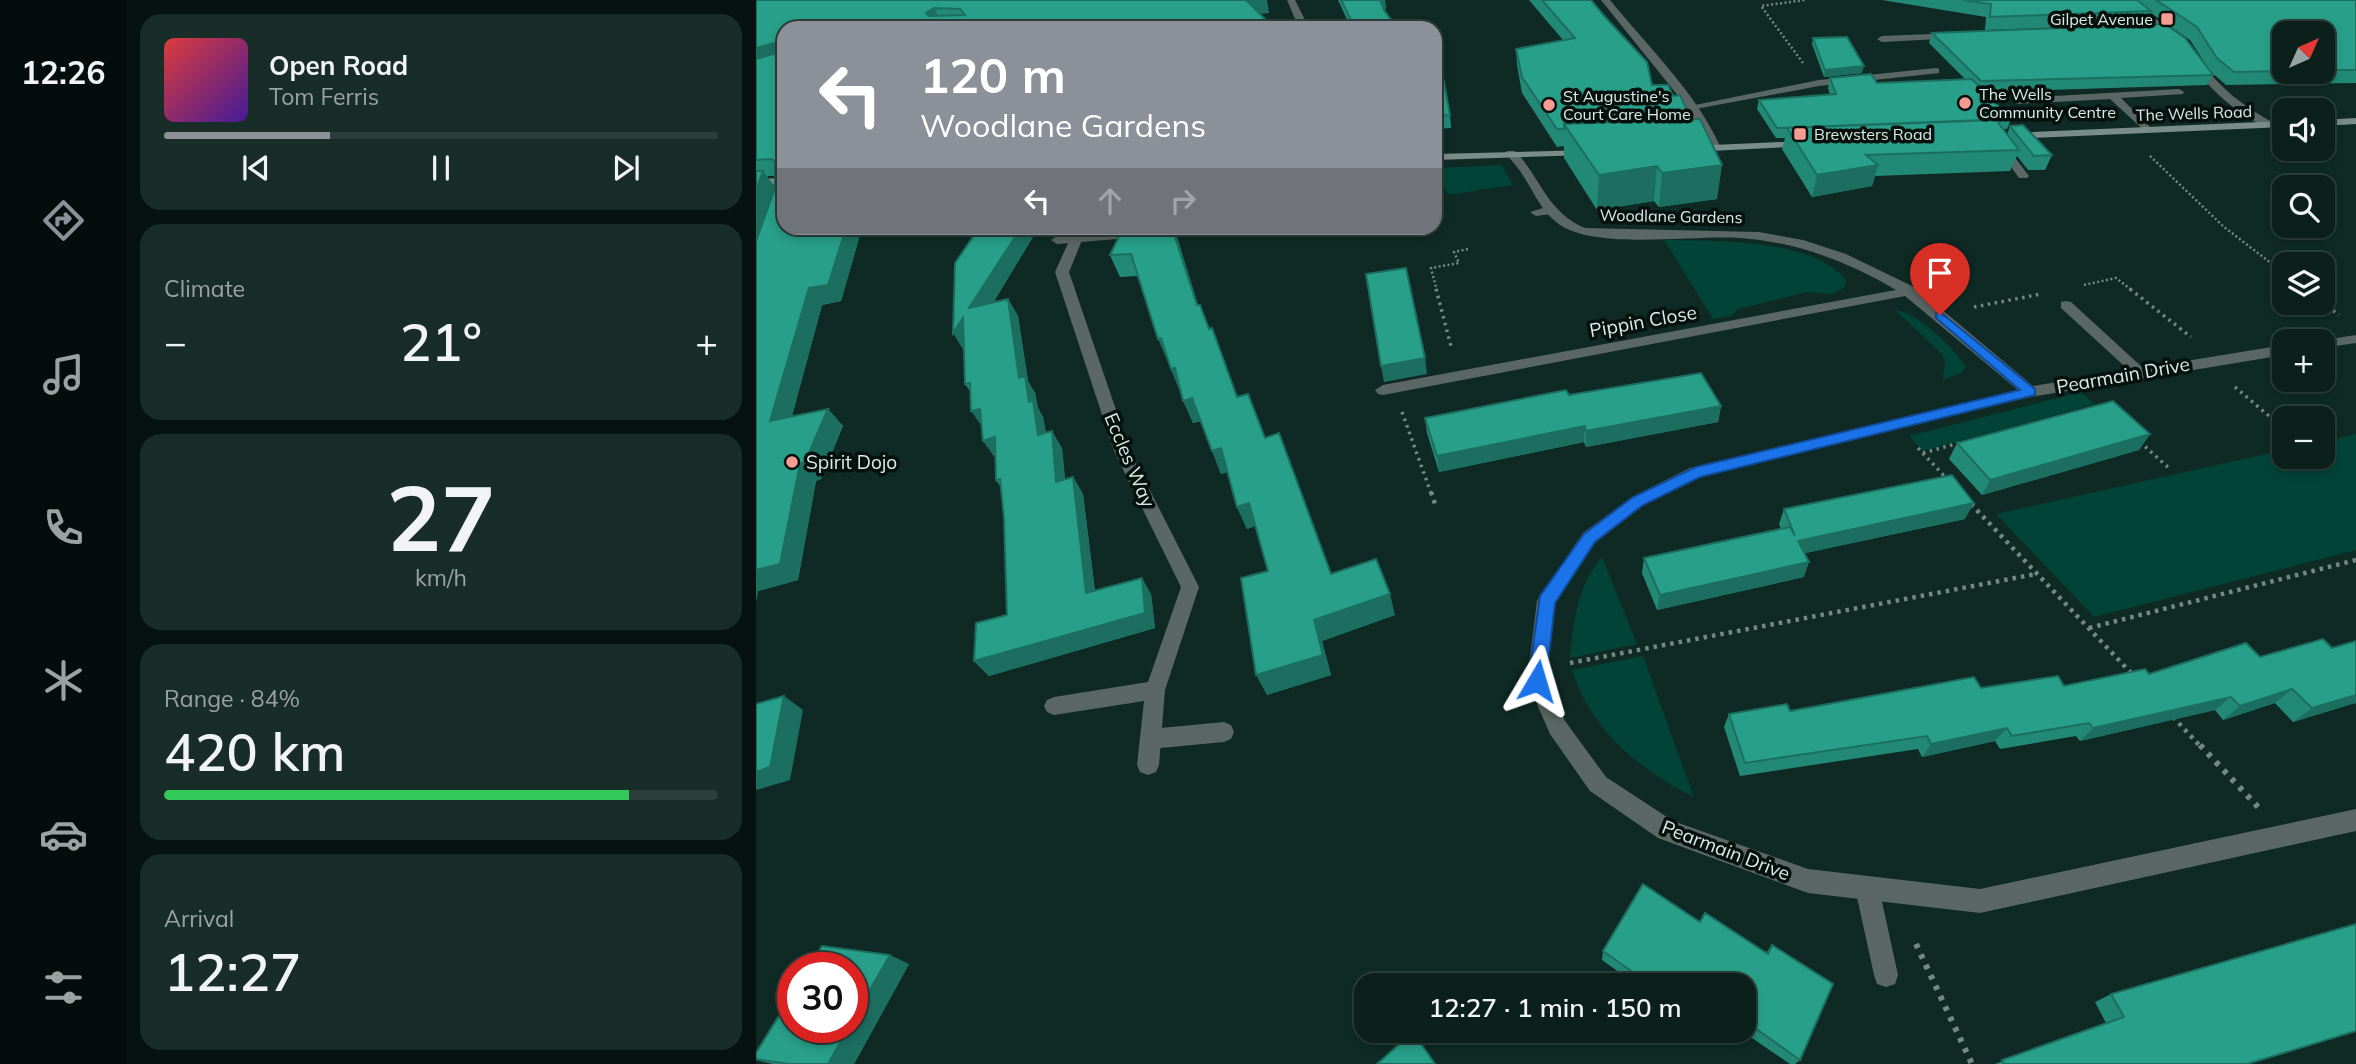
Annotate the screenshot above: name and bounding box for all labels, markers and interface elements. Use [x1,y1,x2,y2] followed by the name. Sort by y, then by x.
[2050,9,2153,29] place label: Gilpet Avenue
[2159,11,2175,27] marker: Gilpet Avenue
[2272,21,2334,84] north arrow
[2272,21,2335,469] map controls
[920,44,1066,105] text: 120 m
[269,49,408,82] text: Open Road
[805,49,896,140] icon: left
[21,52,105,92] text: 12:26
[269,82,379,111] text: Tom Ferris
[1979,84,2116,122] place label: The Wells Community Centre
[1563,86,1691,124] place label: St Augustine's Court Care Home
[1957,95,1973,111] marker: The Wells Community Centre
[1541,97,1557,113] marker: St Augustine's Court Care Home
[2272,98,2335,161] button: sound
[2135,101,2253,125] street label: The Wells Road
[920,105,1206,145] text: Woodlane Gardens
[1814,124,1932,144] place label: Brewsters Road
[1792,126,1808,142] marker: Brewsters Road
[237,149,275,187] icon: previous
[422,149,460,187] icon: pause
[607,149,645,187] icon: next
[2272,175,2335,238] button: search
[1018,182,1056,220] icon: left
[1091,182,1129,220] icon: ahead
[1164,182,1202,220] icon: right
[39,196,88,245] icon: directions
[1599,205,1743,227] street label: Woodlane Gardens
[1910,243,1970,315] pin
[2272,252,2335,315] button: layers
[1921,254,1959,292] icon: arrive
[164,274,245,303] text: Climate
[1588,300,1698,342] street label: Pippin Close
[400,309,482,374] text: 21°
[164,318,187,366] text: −
[695,318,718,366] text: +
[2272,329,2335,392] button: +
[39,350,88,399] icon: music
[2054,351,2192,399] street label: Pearmain Drive
[2272,406,2335,469] button: −
[1099,409,1161,511] street label: Eccles Way
[806,450,897,474] place label: Spirit Dojo
[784,454,800,470] marker: Spirit Dojo
[386,460,496,574] text: 27
[39,503,88,552] icon: phone
[415,563,467,592] text: km/h
[1500,644,1574,718] position arrow
[39,656,88,705] icon: climate
[164,684,300,713] text: Range · 84%
[164,719,345,784] text: 420 km
[39,810,88,859] icon: car
[1659,815,1793,885] street label: Pearmain Drive
[164,904,234,933] text: Arrival
[164,939,301,1004] text: 12:27
[777,952,868,1043] speed limit sign: 30
[39,963,88,1012] icon: filters
[1428,991,1682,1024] text: 12:27 · 1 min · 150 m

